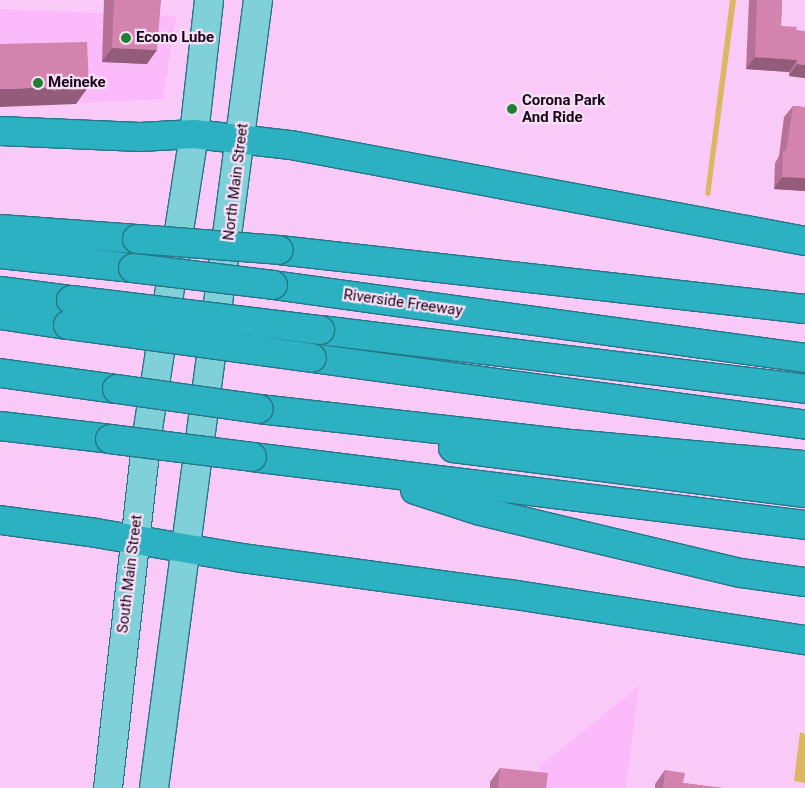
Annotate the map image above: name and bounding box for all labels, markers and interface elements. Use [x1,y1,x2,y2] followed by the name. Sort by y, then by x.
[136,29,214,47] place label: Econo Lube
[120,32,132,44] marker: Econo Lube
[48,74,106,92] place label: Meineke
[32,77,44,89] marker: Meineke
[522,91,605,126] place label: Corona Park And Ride
[506,103,518,115] marker: Corona Park And Ride
[220,122,252,242] street label: North Main Street
[342,286,464,320] street label: Riverside Freeway
[114,514,146,634] street label: South Main Street

